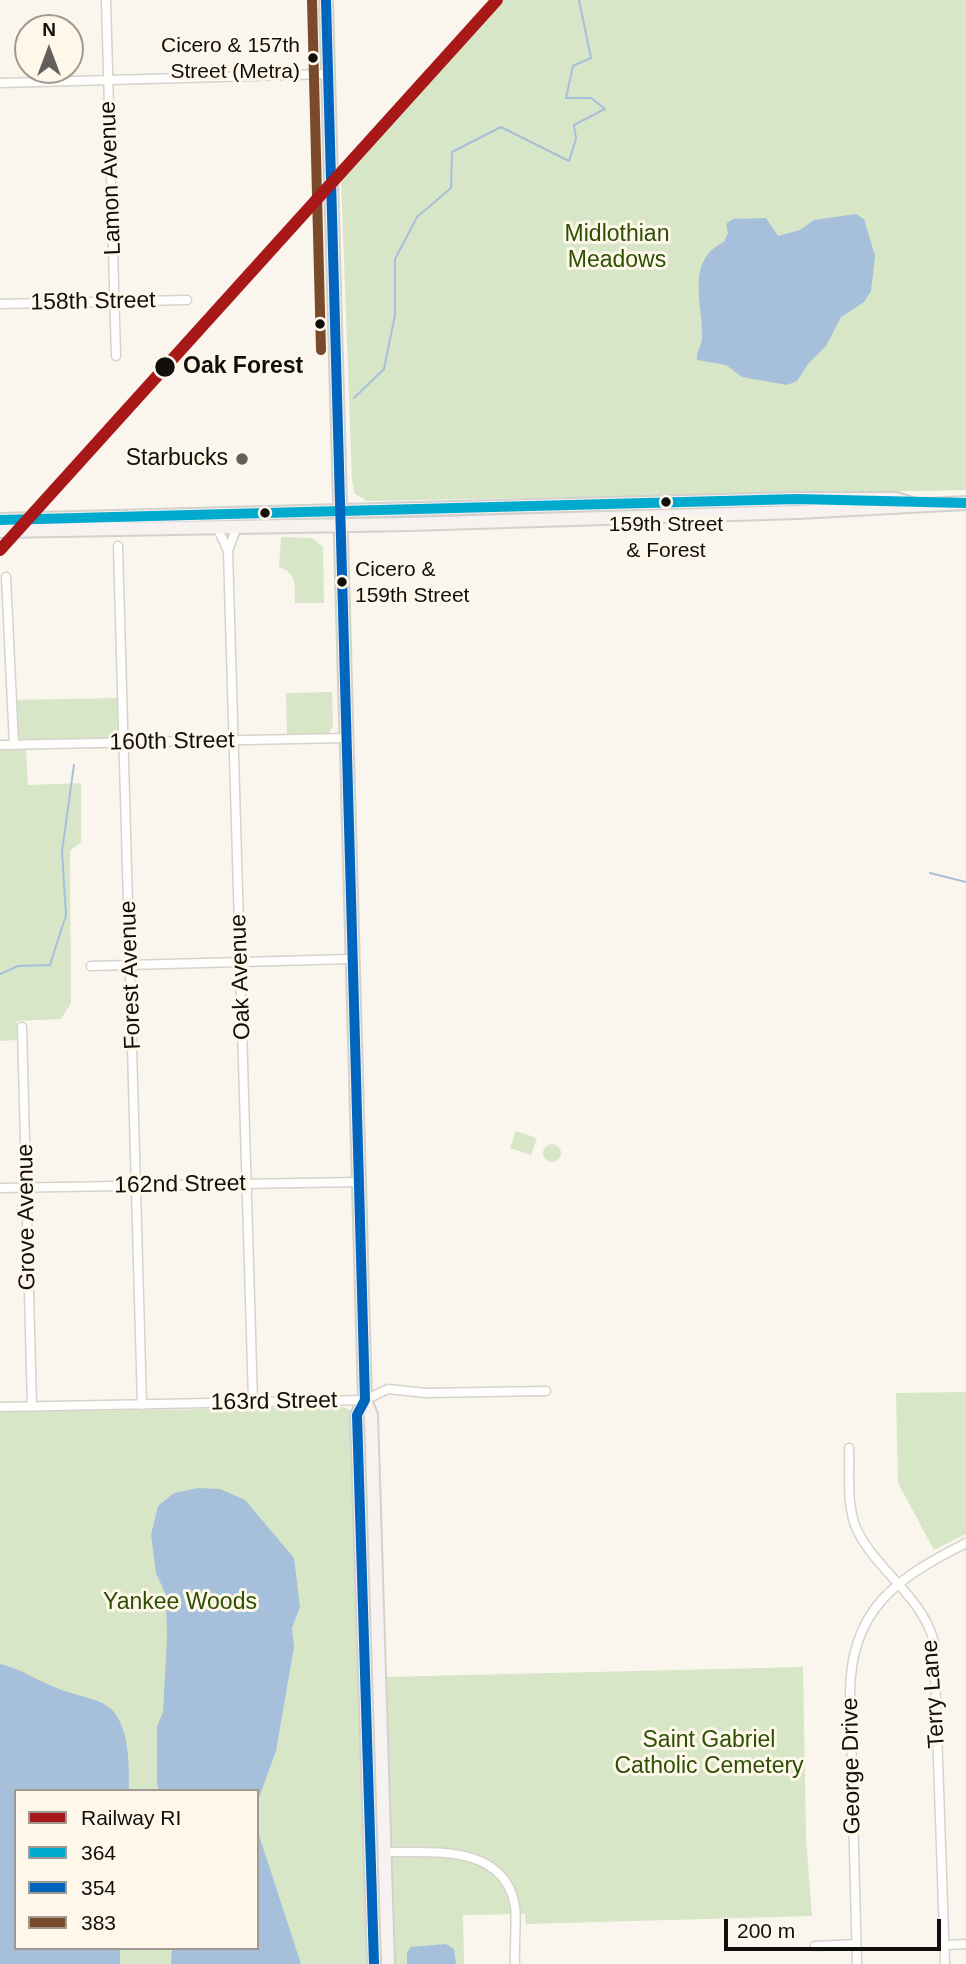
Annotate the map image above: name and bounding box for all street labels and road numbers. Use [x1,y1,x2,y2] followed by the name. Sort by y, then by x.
[95,100,127,256] street label: Lamon Avenue
[30,287,156,317] street label: 158th Street
[109,727,235,757] street label: 160th Street
[115,900,147,1050] street label: Forest Avenue
[225,913,257,1041] street label: Oak Avenue
[12,1143,42,1291] street label: Grove Avenue
[114,1170,246,1200] street label: 162nd Street
[210,1387,338,1417] street label: 163rd Street
[916,1639,952,1749] street label: Terry Lane
[837,1697,867,1835] street label: George Drive

